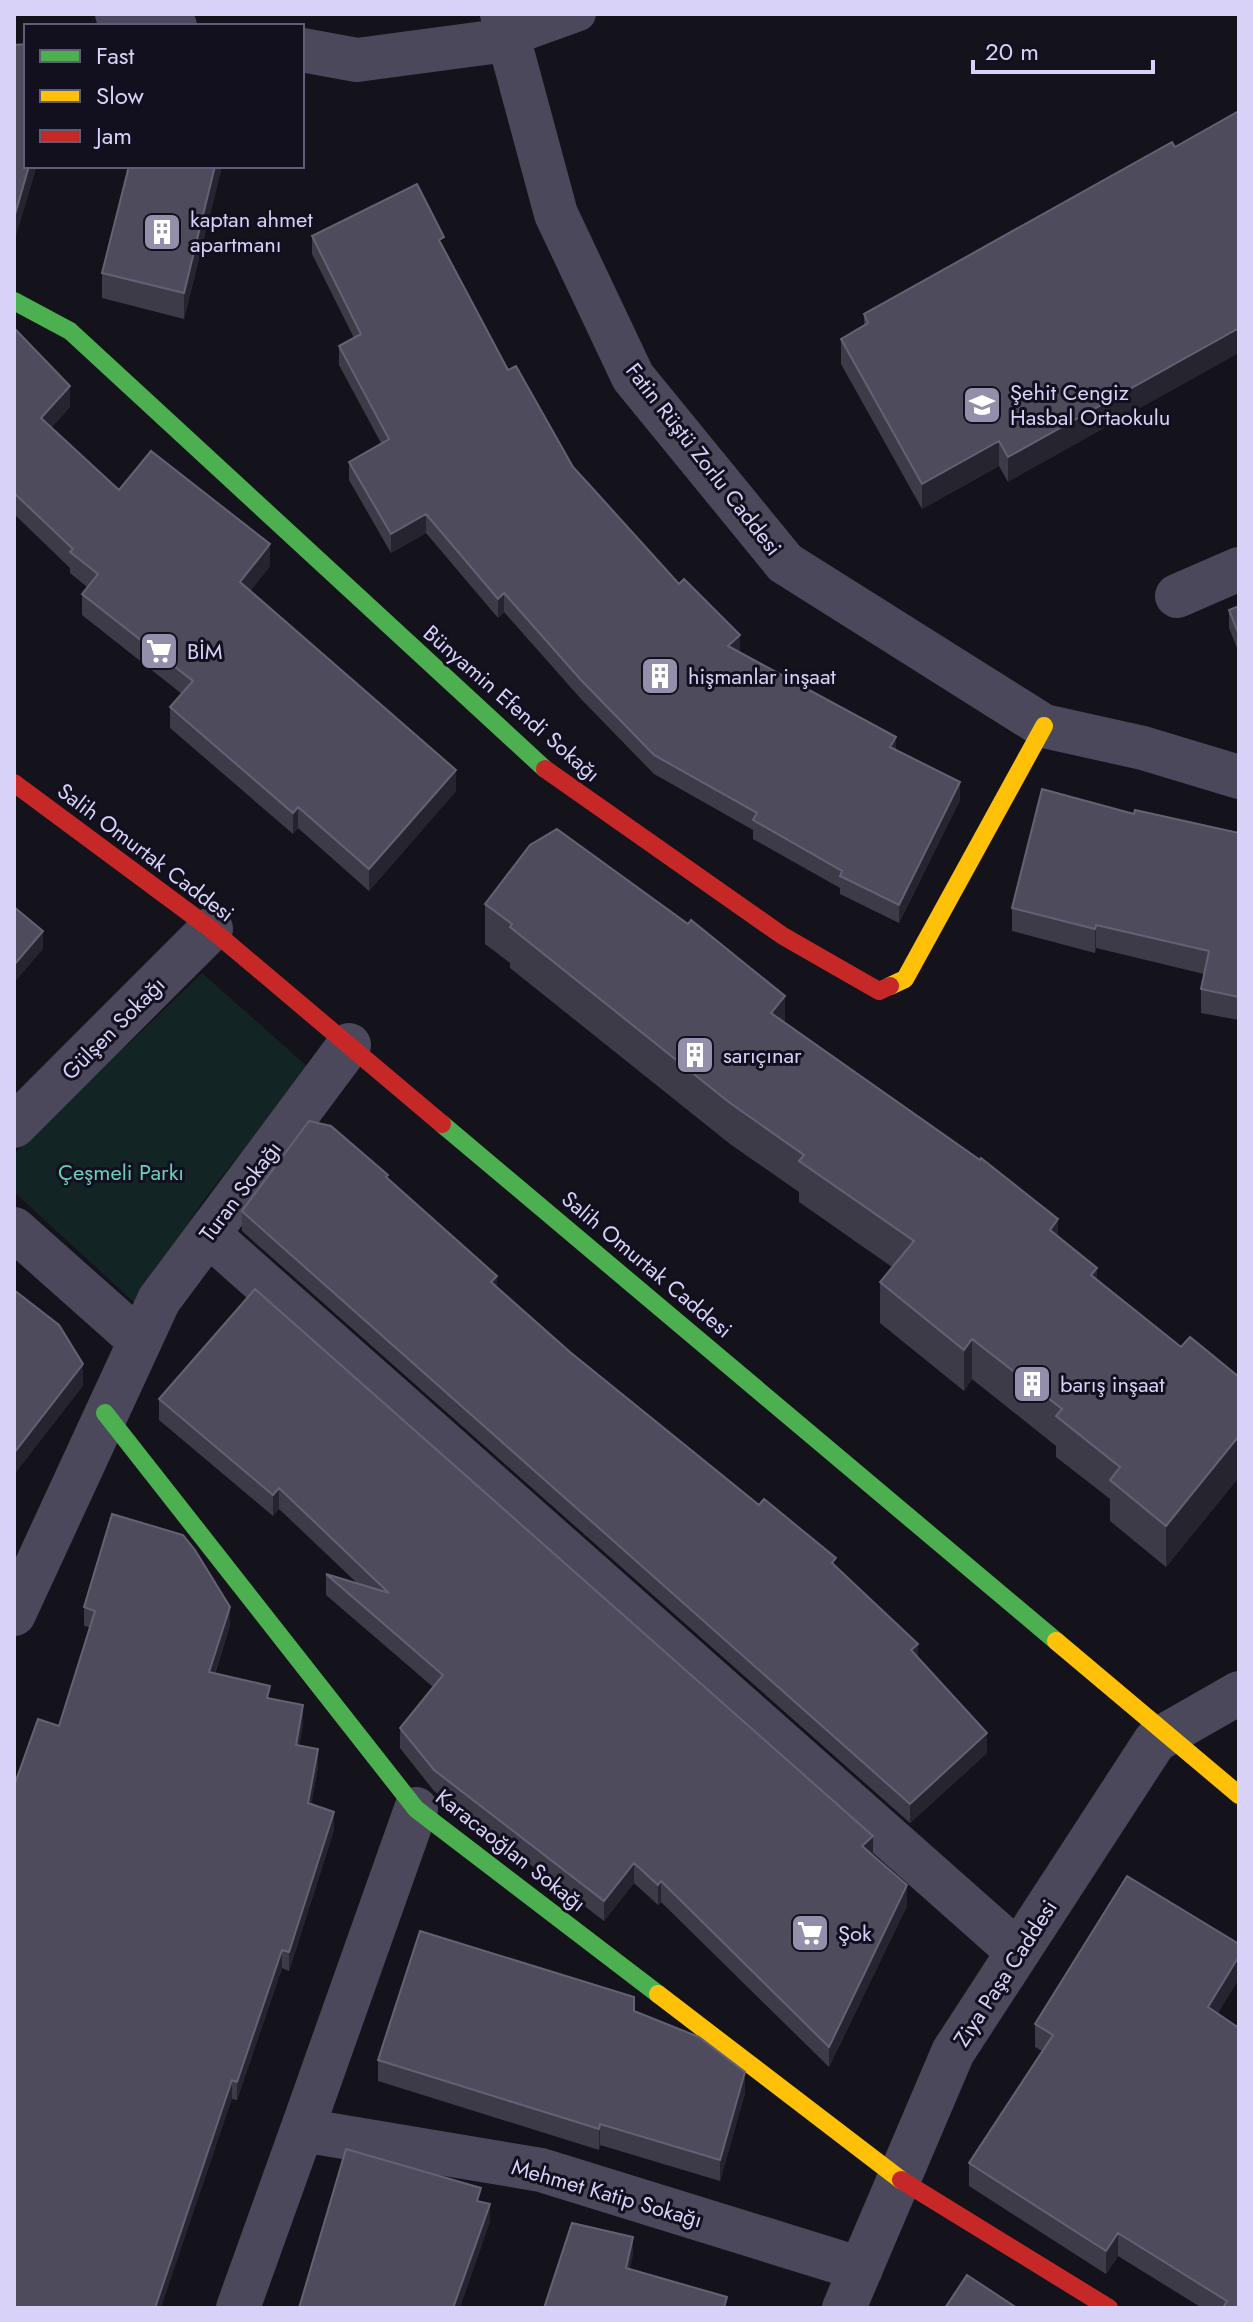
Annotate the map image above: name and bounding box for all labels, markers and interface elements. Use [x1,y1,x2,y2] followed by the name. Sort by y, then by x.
[24,24,304,168] legend
[973,24,1153,74] scale bar
[985,34,1039,69] text: 20 m
[96,38,134,73] text: Fast
[96,78,144,113] text: Slow
[93,118,132,153] text: Jam
[190,203,313,260] place label: kaptan ahmet apartmanı
[141,211,183,253] building icon: kaptan ahmet apartmanı
[618,356,790,562] street label: Fatin Rüştü Zorlu Caddesi
[1010,376,1170,433] place label: Şehit Cengiz Hasbal Ortaokulu
[961,384,1003,426] school or university icon: Şehit Cengiz Hasbal Ortaokulu
[416,617,608,789] street label: Bünyamin Efendi Sokağı
[138,630,180,672] supermarket icon: BİM
[187,635,223,667] place label: BİM
[639,655,681,697] building icon: hişmanlar inşaat
[688,660,837,692] place label: hişmanlar inşaat
[51,775,241,929] street label: Salih Omurtak Caddesi
[54,969,172,1087] street label: Gülşen Sokağı
[674,1034,716,1076] building icon: sarıçınar
[723,1039,802,1071] place label: sarıçınar
[191,1134,289,1248] street label: Turan Sokağı
[58,1156,184,1188] park label: Çeşmeli Parkı
[555,1183,739,1345] street label: Salih Omurtak Caddesi
[1011,1363,1053,1405] building icon: barış inşaat
[1060,1368,1165,1400] place label: barış inşaat
[429,1781,593,1919] street label: Karacaoğlan Sokağı
[945,1893,1065,2053] street label: Ziya Paşa Caddesi
[789,1912,831,1954] supermarket icon: Şok
[838,1917,872,1949] place label: Şok
[508,2150,706,2236] street label: Mehmet Katip Sokağı

